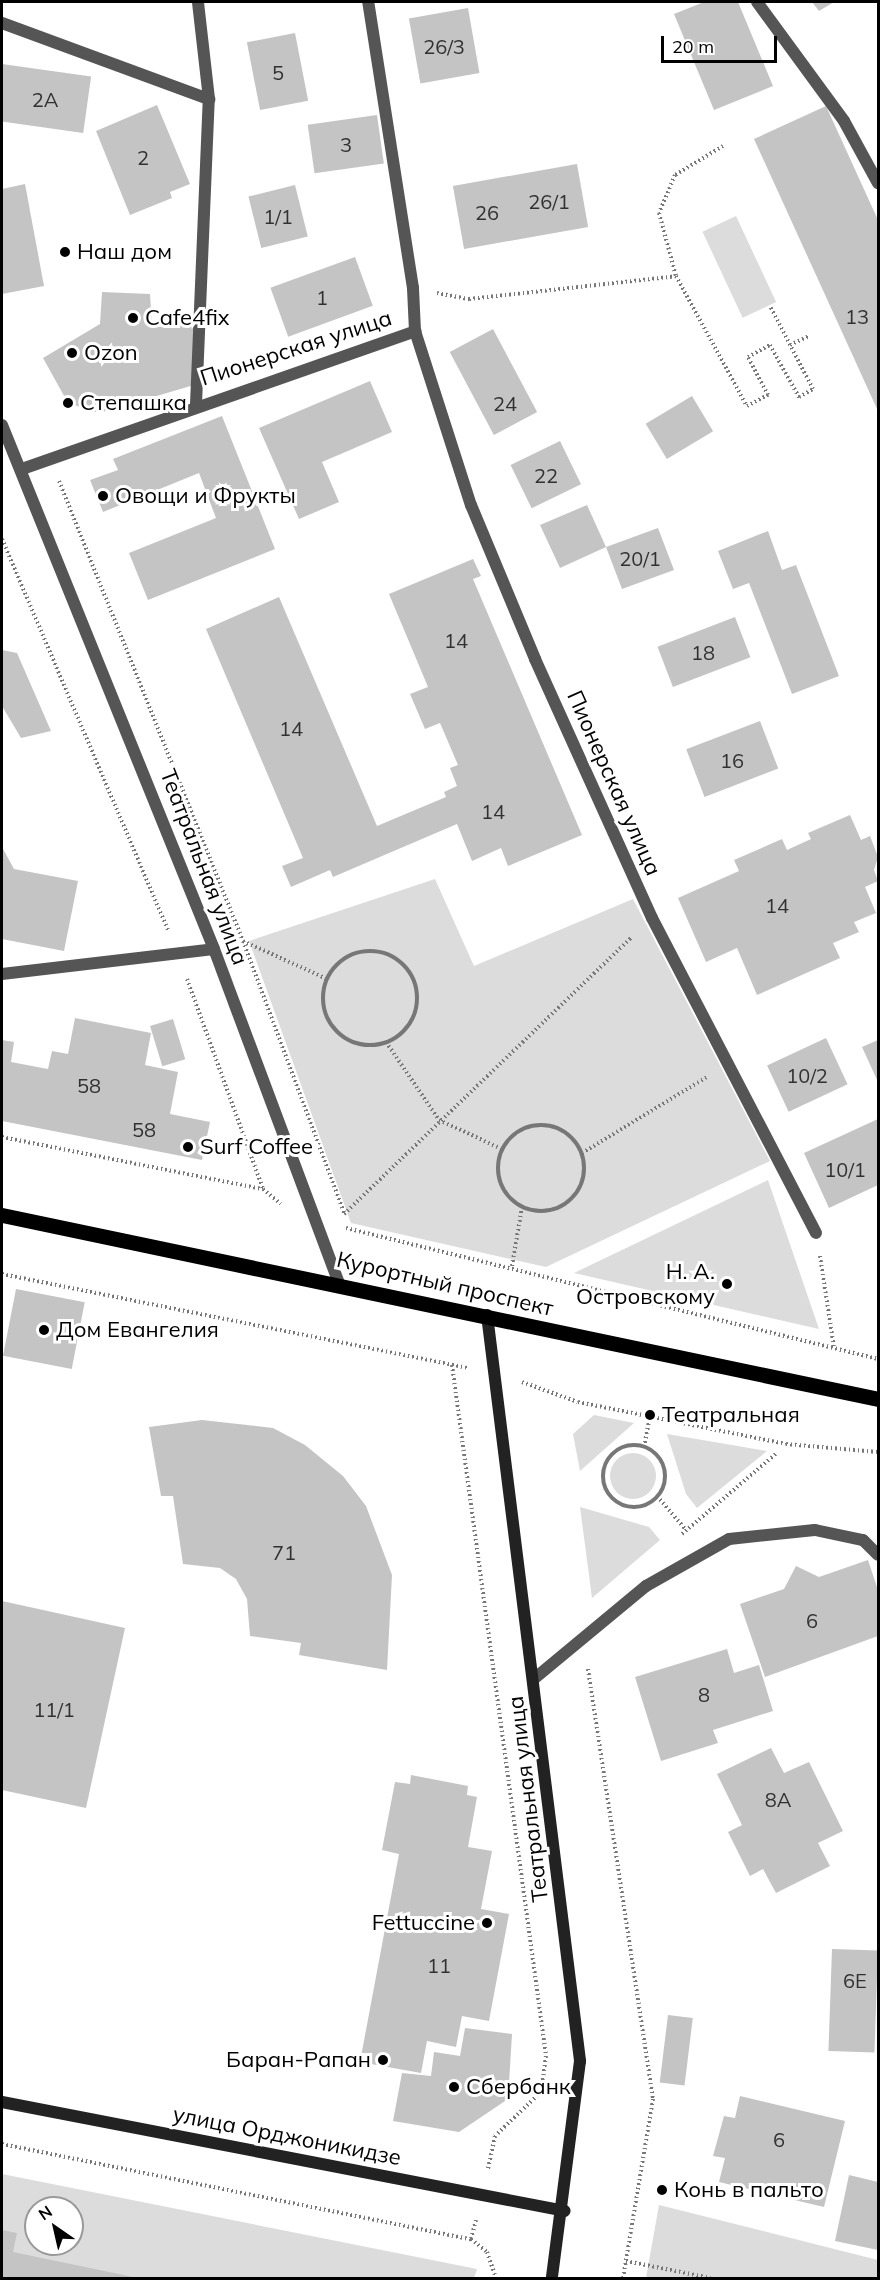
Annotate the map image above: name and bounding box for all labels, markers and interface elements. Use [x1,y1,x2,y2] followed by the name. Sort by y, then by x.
[664,24,780,62] scale bar
[423,34,465,58] house number: 26/3
[672,35,714,58] text: 20 m
[272,60,284,84] house number: 5
[32,87,58,111] house number: 2А
[340,132,352,156] house number: 3
[137,145,149,169] house number: 2
[528,189,570,213] house number: 26/1
[475,200,499,224] house number: 26
[263,204,293,228] house number: 1/1
[77,239,172,265] place label: Наш дом
[58,245,72,259] marker: Наш дом
[316,285,328,309] house number: 1
[845,304,869,328] house number: 13
[145,305,230,331] place label: Cafe4fix
[197,305,395,391] street label: Пионерская улица
[126,311,140,325] marker: Cafe4fix
[84,340,138,366] place label: Ozon
[65,346,79,360] marker: Ozon
[80,390,187,416] place label: Степашка
[493,391,517,415] house number: 24
[61,396,75,410] marker: Степашка
[534,463,558,487] house number: 22
[115,483,296,509] place label: Овощи и Фрукты
[96,489,110,503] marker: Овощи и Фрукты
[619,546,661,570] house number: 20/1
[444,628,468,652] house number: 14
[691,640,715,664] house number: 18
[561,686,667,880] street label: Пионерская улица
[279,716,303,740] house number: 14
[720,748,744,772] house number: 16
[154,765,254,969] street label: Театральная улица
[481,799,505,823] house number: 14
[765,893,789,917] house number: 14
[786,1063,828,1087] house number: 10/2
[77,1073,101,1097] house number: 58
[132,1117,156,1141] house number: 58
[200,1134,313,1160] place label: Surf Coffee
[181,1140,195,1154] marker: Surf Coffee
[824,1157,866,1181] house number: 10/1
[334,1246,556,1322] street label: Курортный проспект
[576,1258,715,1310] place label: Н. А. Островскому
[720,1277,734,1291] marker: Н. А. Островскому
[56,1317,219,1343] place label: Дом Евангелия
[37,1323,51,1337] marker: Дом Евангелия
[662,1402,800,1428] place label: Театральная
[643,1408,657,1422] marker: Театральная
[272,1540,296,1564] house number: 71
[806,1608,818,1632] house number: 6
[698,1682,710,1706] house number: 8
[502,1694,554,1904] street label: Театральная улица
[33,1697,75,1721] house number: 11/1
[765,1787,791,1811] house number: 8А
[372,1910,475,1936] place label: Fettuccine
[480,1916,494,1930] marker: Fettuccine
[427,1953,451,1977] house number: 11
[843,1968,867,1992] house number: 6Е
[226,2047,371,2073] place label: Баран-Рапан
[376,2053,390,2067] marker: Баран-Рапан
[466,2074,571,2100] place label: Сбербанк
[447,2080,461,2094] marker: Сбербанк
[171,2101,403,2171] street label: улица Орджоникидзе
[773,2127,785,2151] house number: 6
[674,2177,824,2203] place label: Конь в пальто
[655,2183,669,2197] marker: Конь в пальто
[24,2196,84,2256] north arrow
[34,2201,56,2224] text: N

